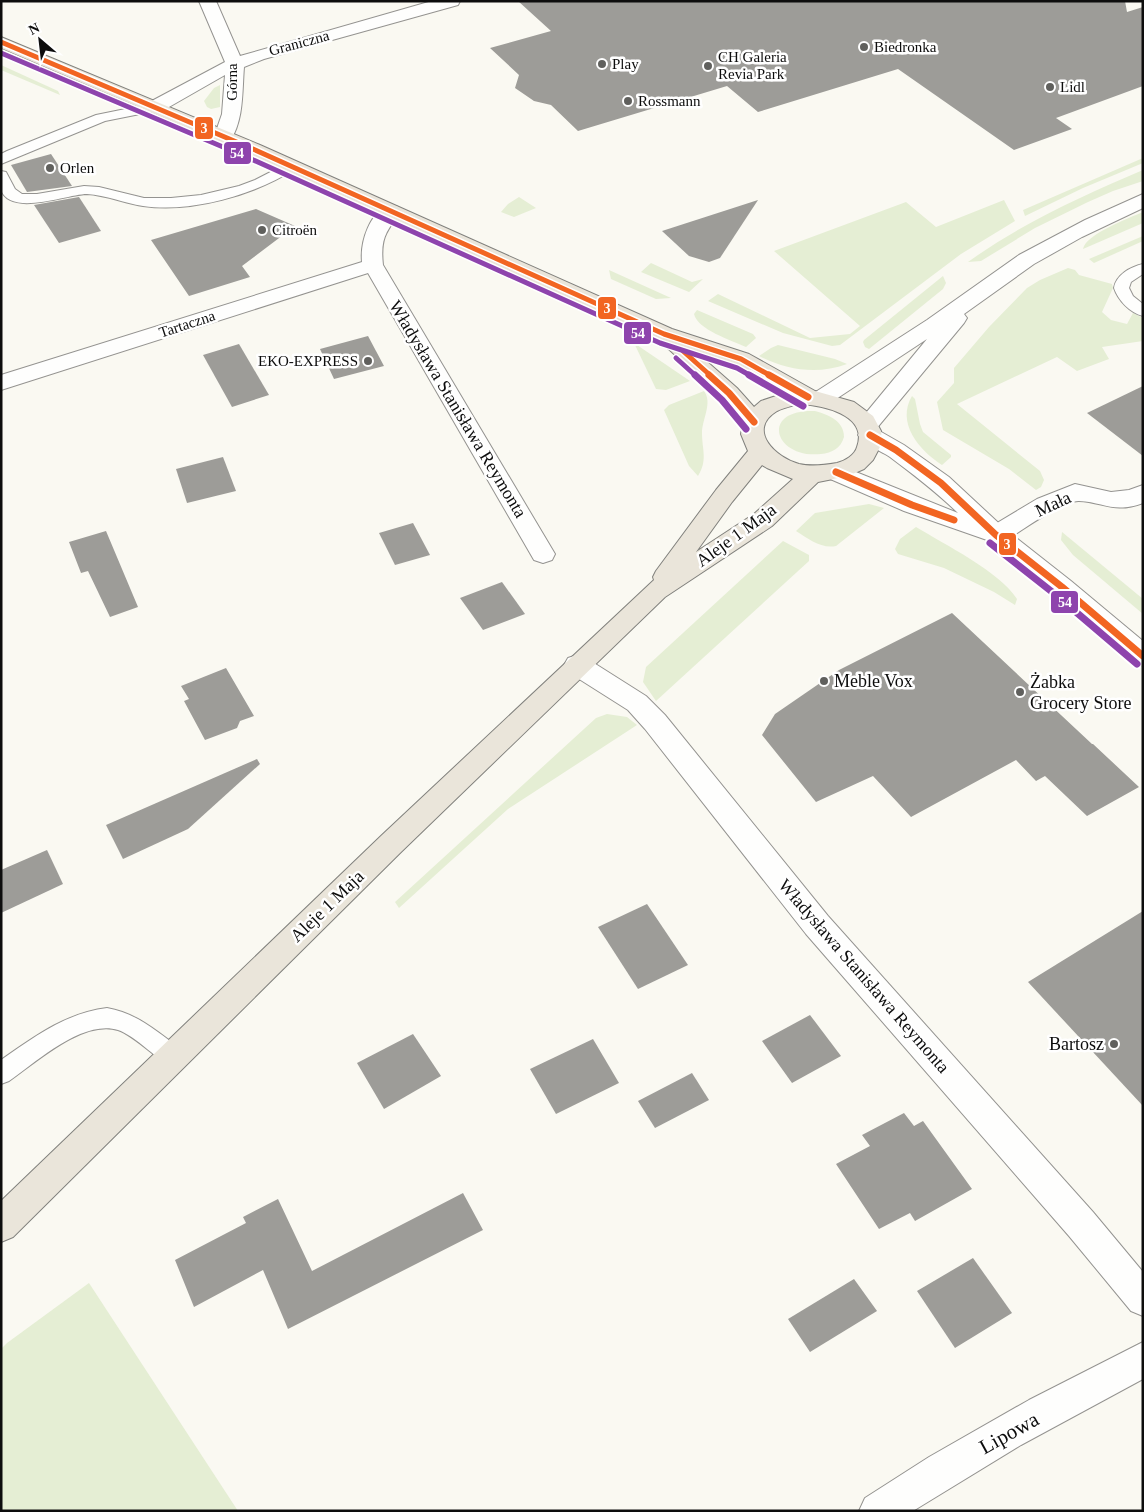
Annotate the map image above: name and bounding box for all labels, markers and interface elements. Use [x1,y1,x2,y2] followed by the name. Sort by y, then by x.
[15,15,65,65] north arrow
[26,20,42,38] text: N
[267,27,331,59] street label: Graniczna
[874,39,937,55] place label: Biedronka
[858,41,870,53] marker: Biedronka
[718,49,787,82] place label: CH Galeria Revia Park
[612,56,639,72] place label: Play
[596,58,608,70] marker: Play
[702,60,714,72] marker: CH Galeria Revia Park
[224,63,240,101] street label: Górna
[1060,79,1085,95] place label: Lidl
[1044,81,1056,93] marker: Lidl
[638,93,701,109] place label: Rossmann
[622,95,634,107] marker: Rossmann
[194,116,214,140] line badge: 3
[201,121,208,136] text: 3
[223,141,252,165] line badge: 54
[230,146,244,161] text: 54
[60,160,95,176] place label: Orlen
[44,162,56,174] marker: Orlen
[272,222,317,238] place label: Citroën
[256,224,268,236] marker: Citroën
[597,296,617,320] line badge: 3
[385,297,531,521] street label: Władysława Stanisława Reymonta
[604,301,611,316] text: 3
[157,307,217,341] street label: Tartaczna
[623,321,652,345] line badge: 54
[631,326,645,341] text: 54
[258,353,358,369] place label: EKO-EXPRESS
[362,355,374,367] marker: EKO-EXPRESS
[1032,487,1074,521] street label: Mała
[692,499,780,571] street label: Aleje 1 Maja
[998,532,1017,556] line badge: 3
[1004,537,1011,552] text: 3
[1050,590,1079,614] line badge: 54
[1058,595,1072,610] text: 54
[834,671,913,691] place label: Meble Vox
[1030,672,1131,713] place label: Żabka Grocery Store
[818,675,830,687] marker: Meble Vox
[1014,686,1026,698] marker: Żabka Grocery Store
[286,866,368,946] street label: Aleje 1 Maja
[774,875,954,1077] street label: Władysława Stanisława Reymonta
[1049,1034,1104,1054] place label: Bartosz
[1108,1038,1120,1050] marker: Bartosz
[975,1407,1043,1459] street label: Lipowa

